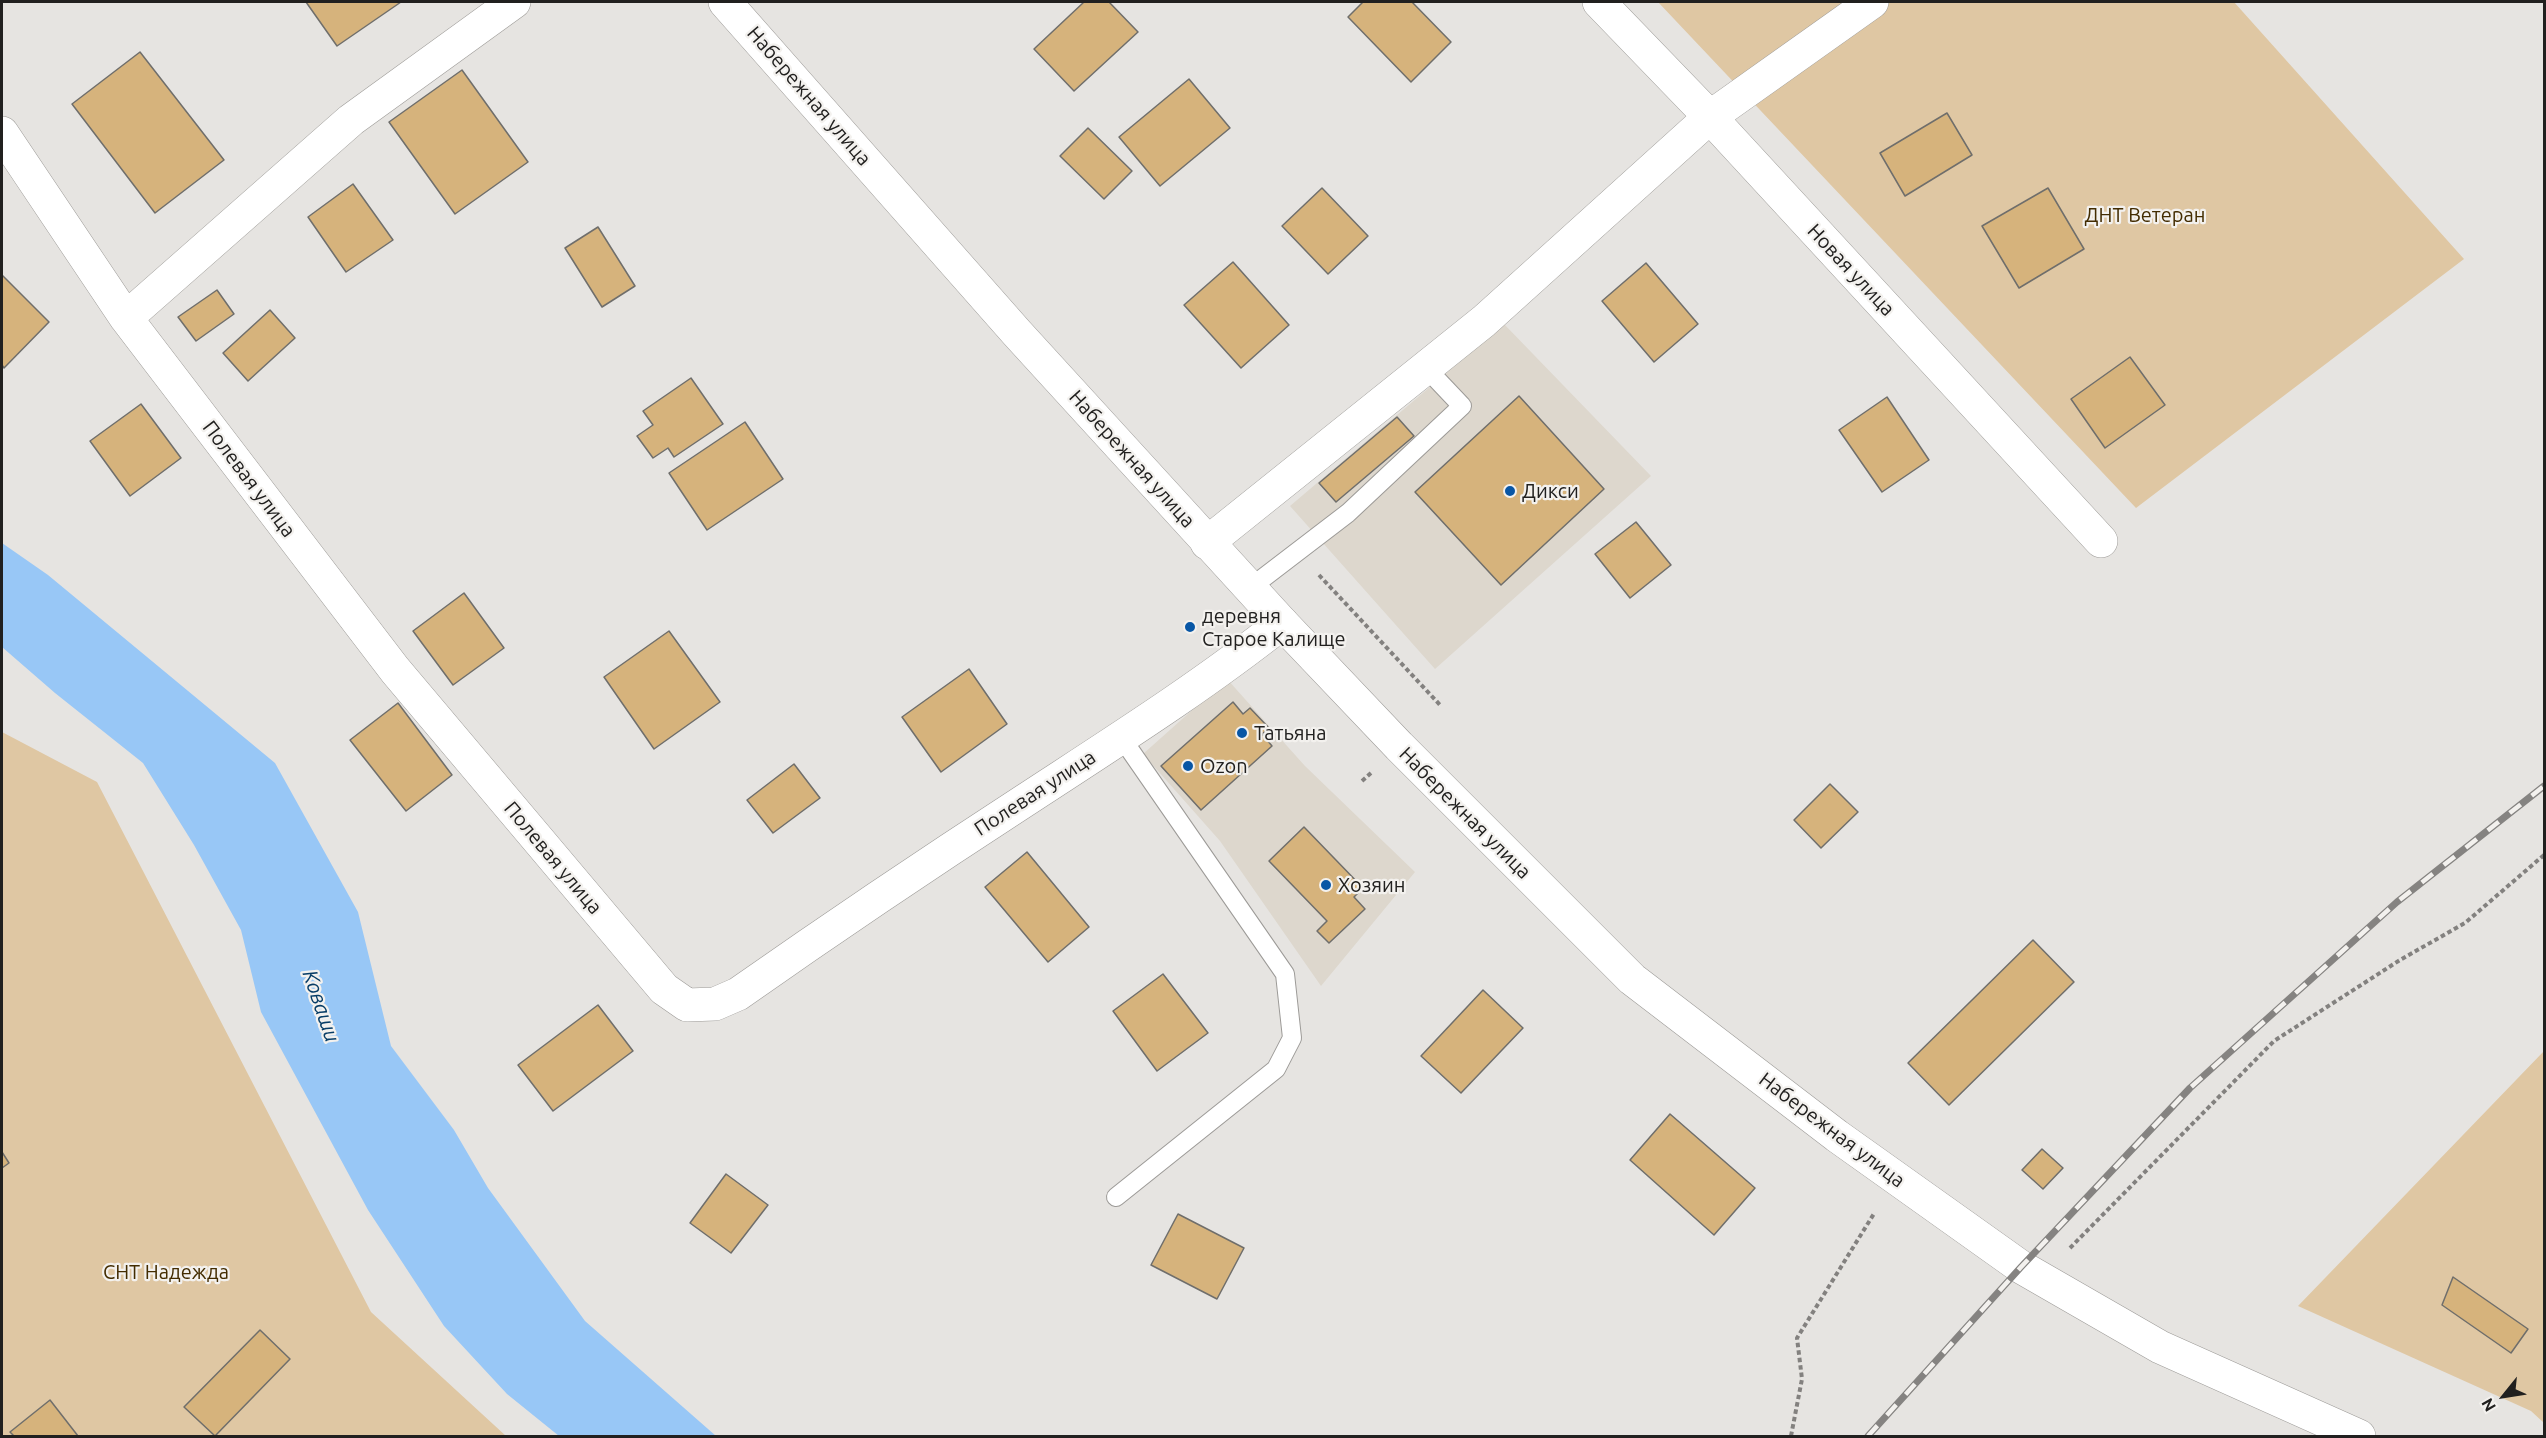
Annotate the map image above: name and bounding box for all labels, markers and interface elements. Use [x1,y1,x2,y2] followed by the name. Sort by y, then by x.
[742,22,876,170] street label: Набережная улица
[2085,203,2205,227] park label: ДНТ Ветеран
[1802,219,1900,321] street label: Новая улица
[1064,385,1200,533] street label: Набережная улица
[197,416,301,542] street label: Полевая улица
[1522,479,1579,503] place label: Дикси
[1503,484,1517,498] marker: Дикси
[1202,604,1345,651] place label: деревня Старое Калище
[1183,620,1197,634] marker: деревня Старое Калище
[1254,721,1327,745] place label: Татьяна
[1235,726,1249,740] marker: Татьяна
[1394,742,1536,884] street label: Набережная улица
[970,745,1100,841] street label: Полевая улица
[1200,754,1248,778] place label: Ozon
[1181,759,1195,773] marker: Ozon
[499,797,607,919] street label: Полевая улица
[1338,873,1406,897] place label: Хозяин
[1319,878,1333,892] marker: Хозяин
[297,967,345,1045] water label: Коваши
[1754,1067,1910,1193] street label: Набережная улица
[103,1260,229,1284] park label: СНТ Надежда
[2474,1366,2534,1426] north arrow
[2478,1395,2499,1415] text: N

